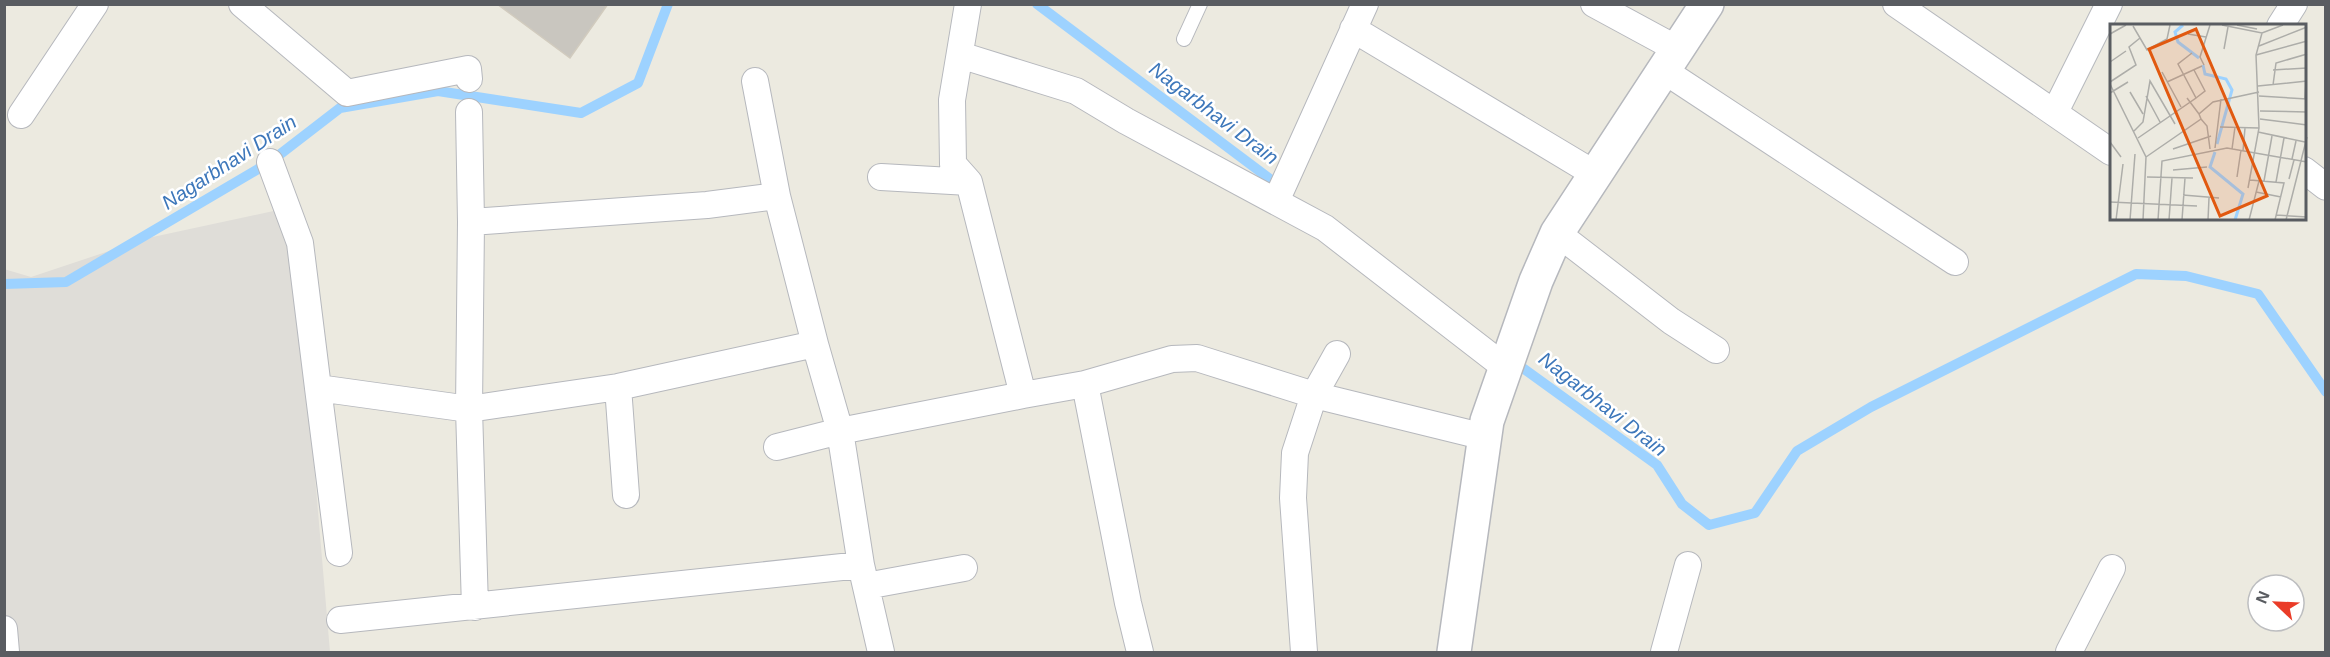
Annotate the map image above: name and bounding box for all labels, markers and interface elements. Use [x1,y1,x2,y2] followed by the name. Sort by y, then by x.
[2110,24,2306,220] inset map
[1145,57,1283,169] water label: Nagarbhavi Drain
[158,110,300,214] water label: Nagarbhavi Drain
[1535,347,1671,461] water label: Nagarbhavi Drain
[2246,573,2306,633] north arrow
[2253,589,2273,606] text: N

